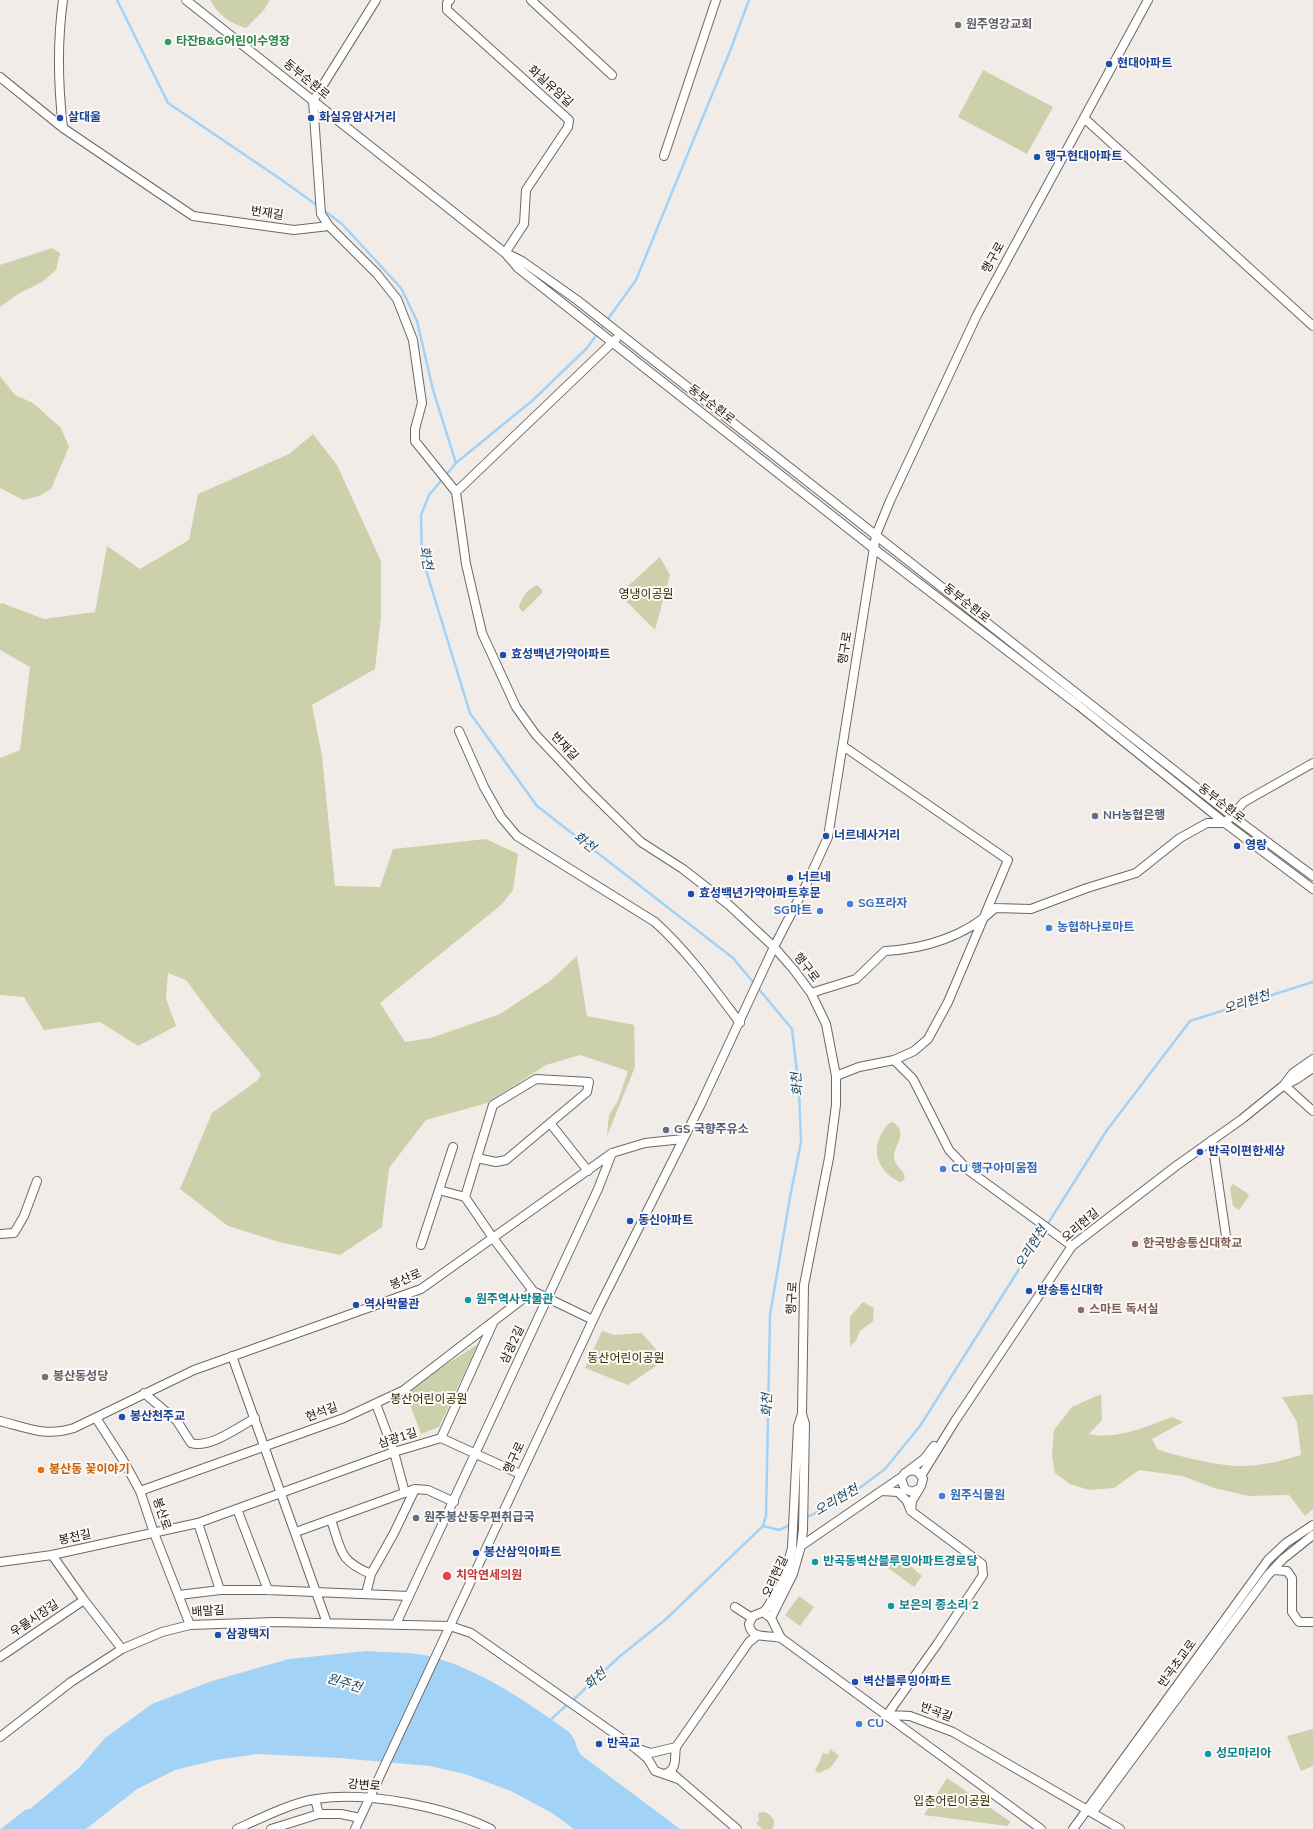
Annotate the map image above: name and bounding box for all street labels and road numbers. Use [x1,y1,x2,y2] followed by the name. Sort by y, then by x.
[280,57,332,103] street label: 동부순환로
[525,63,575,111] street label: 화실유암길
[250,205,284,223] street label: 번재길
[980,240,1008,276] street label: 행구로
[685,382,737,428] street label: 동부순환로
[940,581,992,627] street label: 동부순환로
[836,631,856,665] street label: 행구로
[547,730,581,764] street label: 번재길
[1195,781,1247,827] street label: 동부순환로
[790,951,822,985] street label: 행구로
[1059,1206,1103,1246] street label: 오리현길
[388,1267,424,1293] street label: 봉산로
[785,1281,801,1315] street label: 행구로
[498,1324,528,1366] street label: 삼광2길
[304,1401,340,1425] street label: 현석길
[377,1426,419,1452] street label: 삼광1길
[501,1440,529,1476] street label: 행구로
[149,1496,173,1532] street label: 봉산로
[57,1528,93,1548] street label: 봉천길
[760,1554,792,1600] street label: 오리현길
[8,1598,62,1640] street label: 우물시장길
[191,1604,225,1620] street label: 배말길
[1156,1637,1200,1691] street label: 반곡초교로
[918,1701,954,1725] street label: 반곡길
[347,1777,381,1795] street label: 강변로

